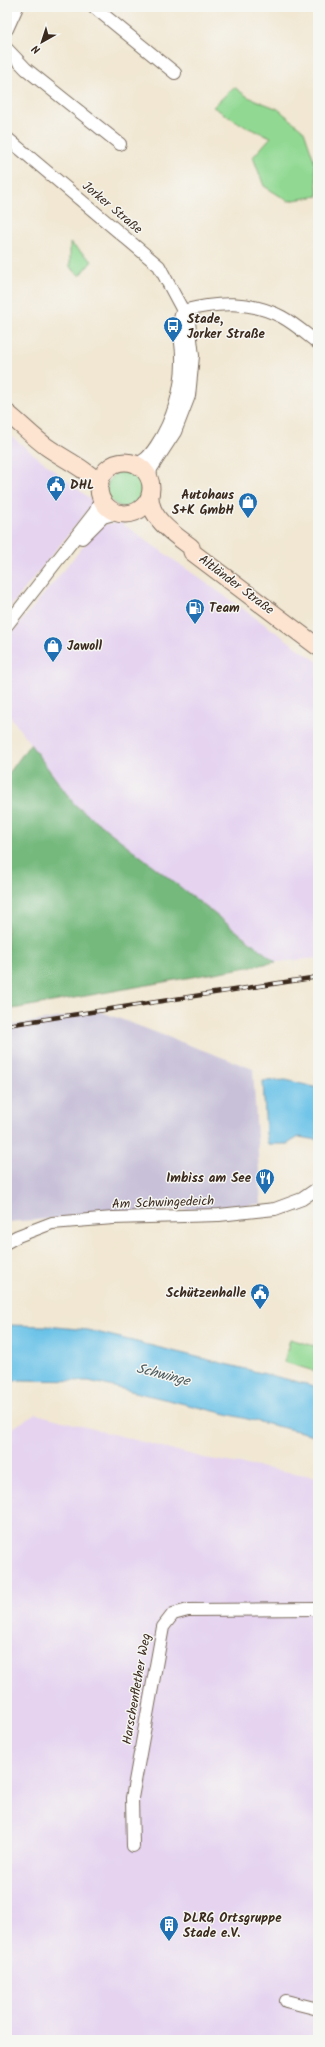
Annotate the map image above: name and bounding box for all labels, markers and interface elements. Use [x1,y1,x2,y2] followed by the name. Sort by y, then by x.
[22,22,62,62] north arrow
[28,40,45,58] text: N
[77,176,147,240] street label: Jorker Straße
[187,309,266,345] place label: Stade, Jorker Straße
[162,315,184,343] bus stop icon: Stade, Jorker Straße
[45,474,67,502] public building icon: DHL
[70,475,94,496] place label: DHL
[172,485,235,521] place label: Autohaus S+K GmbH
[237,491,259,519] shop icon: Autohaus S+K GmbH
[194,550,278,621] street label: Altländer Straße
[184,597,206,625] fuel station icon: Team
[209,598,240,619] place label: Team
[42,635,64,663] shop icon: Jawoll
[67,636,103,657] place label: Jawoll
[254,1167,276,1195] restaurant icon: Imbiss am See
[166,1168,252,1189] place label: Imbiss am See
[112,1191,214,1215] street label: Am Schwingedeich
[249,1282,271,1310] public building icon: Schützenhalle
[166,1283,247,1304] place label: Schützenhalle
[134,1358,194,1393] water label: Schwinge
[117,1632,157,1746] street label: Harschenflether Weg
[183,1908,282,1944] place label: DLRG Ortsgruppe Stade e.V.
[158,1914,180,1942] building icon: DLRG Ortsgruppe Stade e.V.

